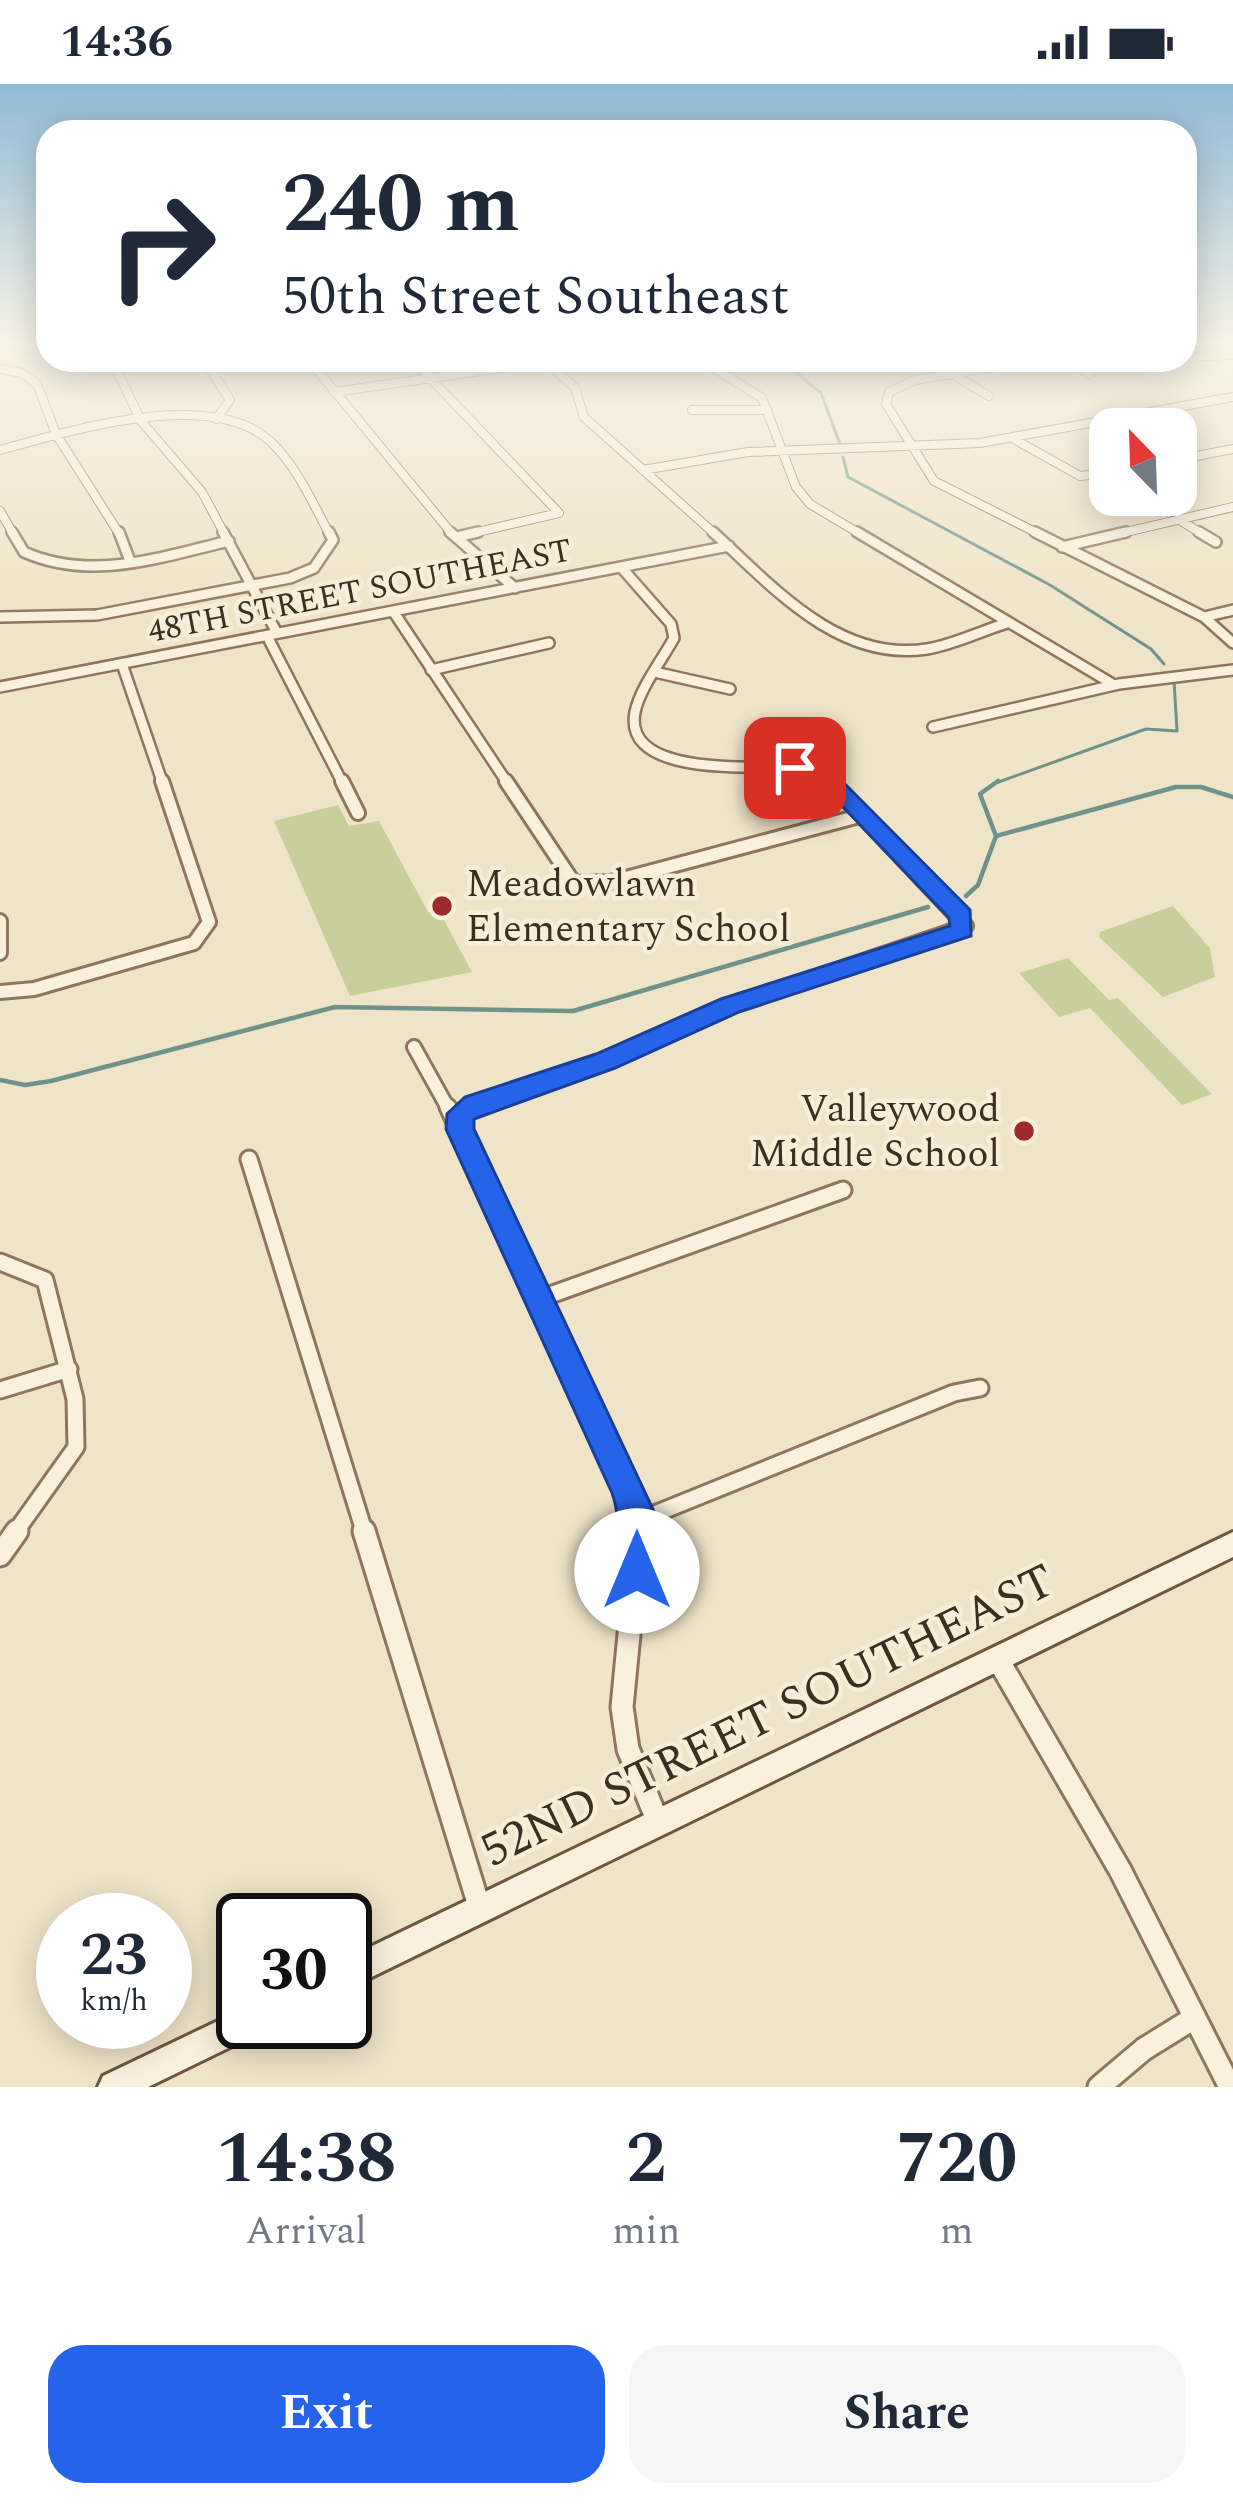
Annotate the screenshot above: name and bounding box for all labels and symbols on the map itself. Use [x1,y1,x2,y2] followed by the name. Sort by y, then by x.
[1089,408,1197,516] north arrow
[144,525,576,657] street label: 48TH STREET SOUTHEAST
[744,717,846,819] pin
[466,855,790,959] place label: Meadowlawn Elementary School
[429,893,455,919] marker: Meadowlawn Elementary School
[750,1080,1000,1184] place label: Valleywood Middle School
[1011,1118,1037,1144] marker: Valleywood Middle School
[574,1508,700,1634] position arrow
[469,1545,1067,1887] street label: 52ND STREET SOUTHEAST
[216,1893,372,2049] speed limit sign: 30

